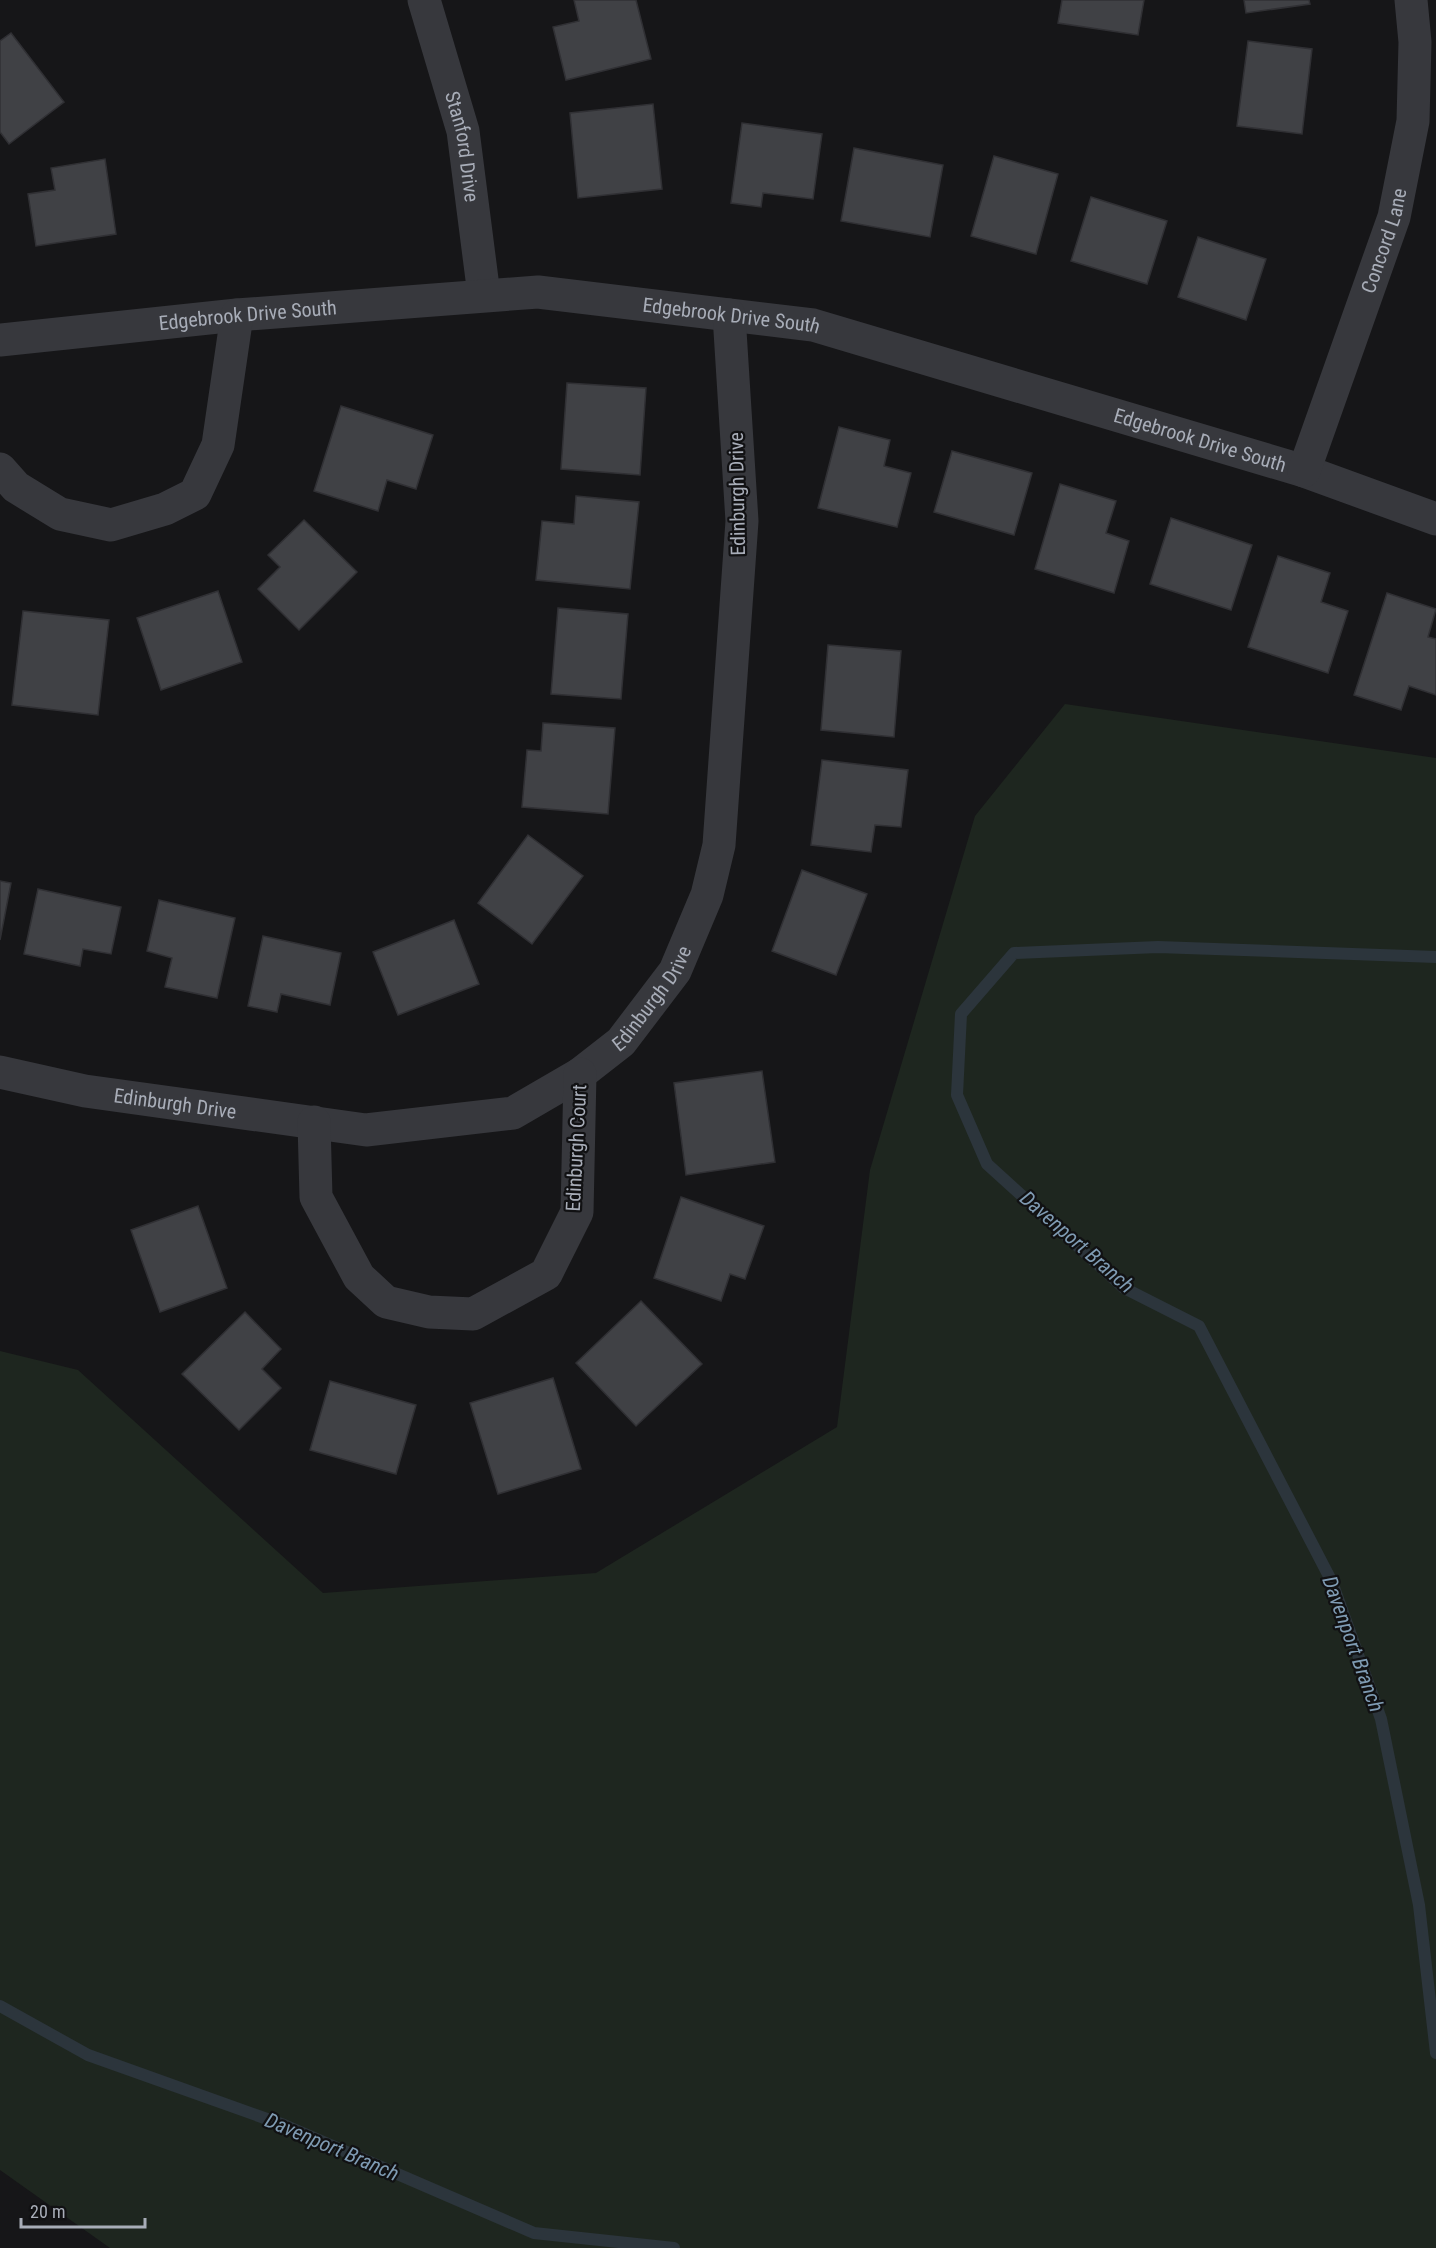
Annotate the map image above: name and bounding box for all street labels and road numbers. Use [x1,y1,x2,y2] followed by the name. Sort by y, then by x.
[440,88,484,203] street label: Stanford Drive
[1356,186,1411,296] street label: Concord Lane
[641,293,823,339] street label: Edgebrook Drive South
[158,295,338,335] street label: Edgebrook Drive South
[1111,403,1289,477] street label: Edgebrook Drive South
[724,432,750,556] street label: Edinburgh Drive
[607,942,696,1056] street label: Edinburgh Drive
[112,1083,238,1124] street label: Edinburgh Drive
[561,1084,591,1212] street label: Edinburgh Court

